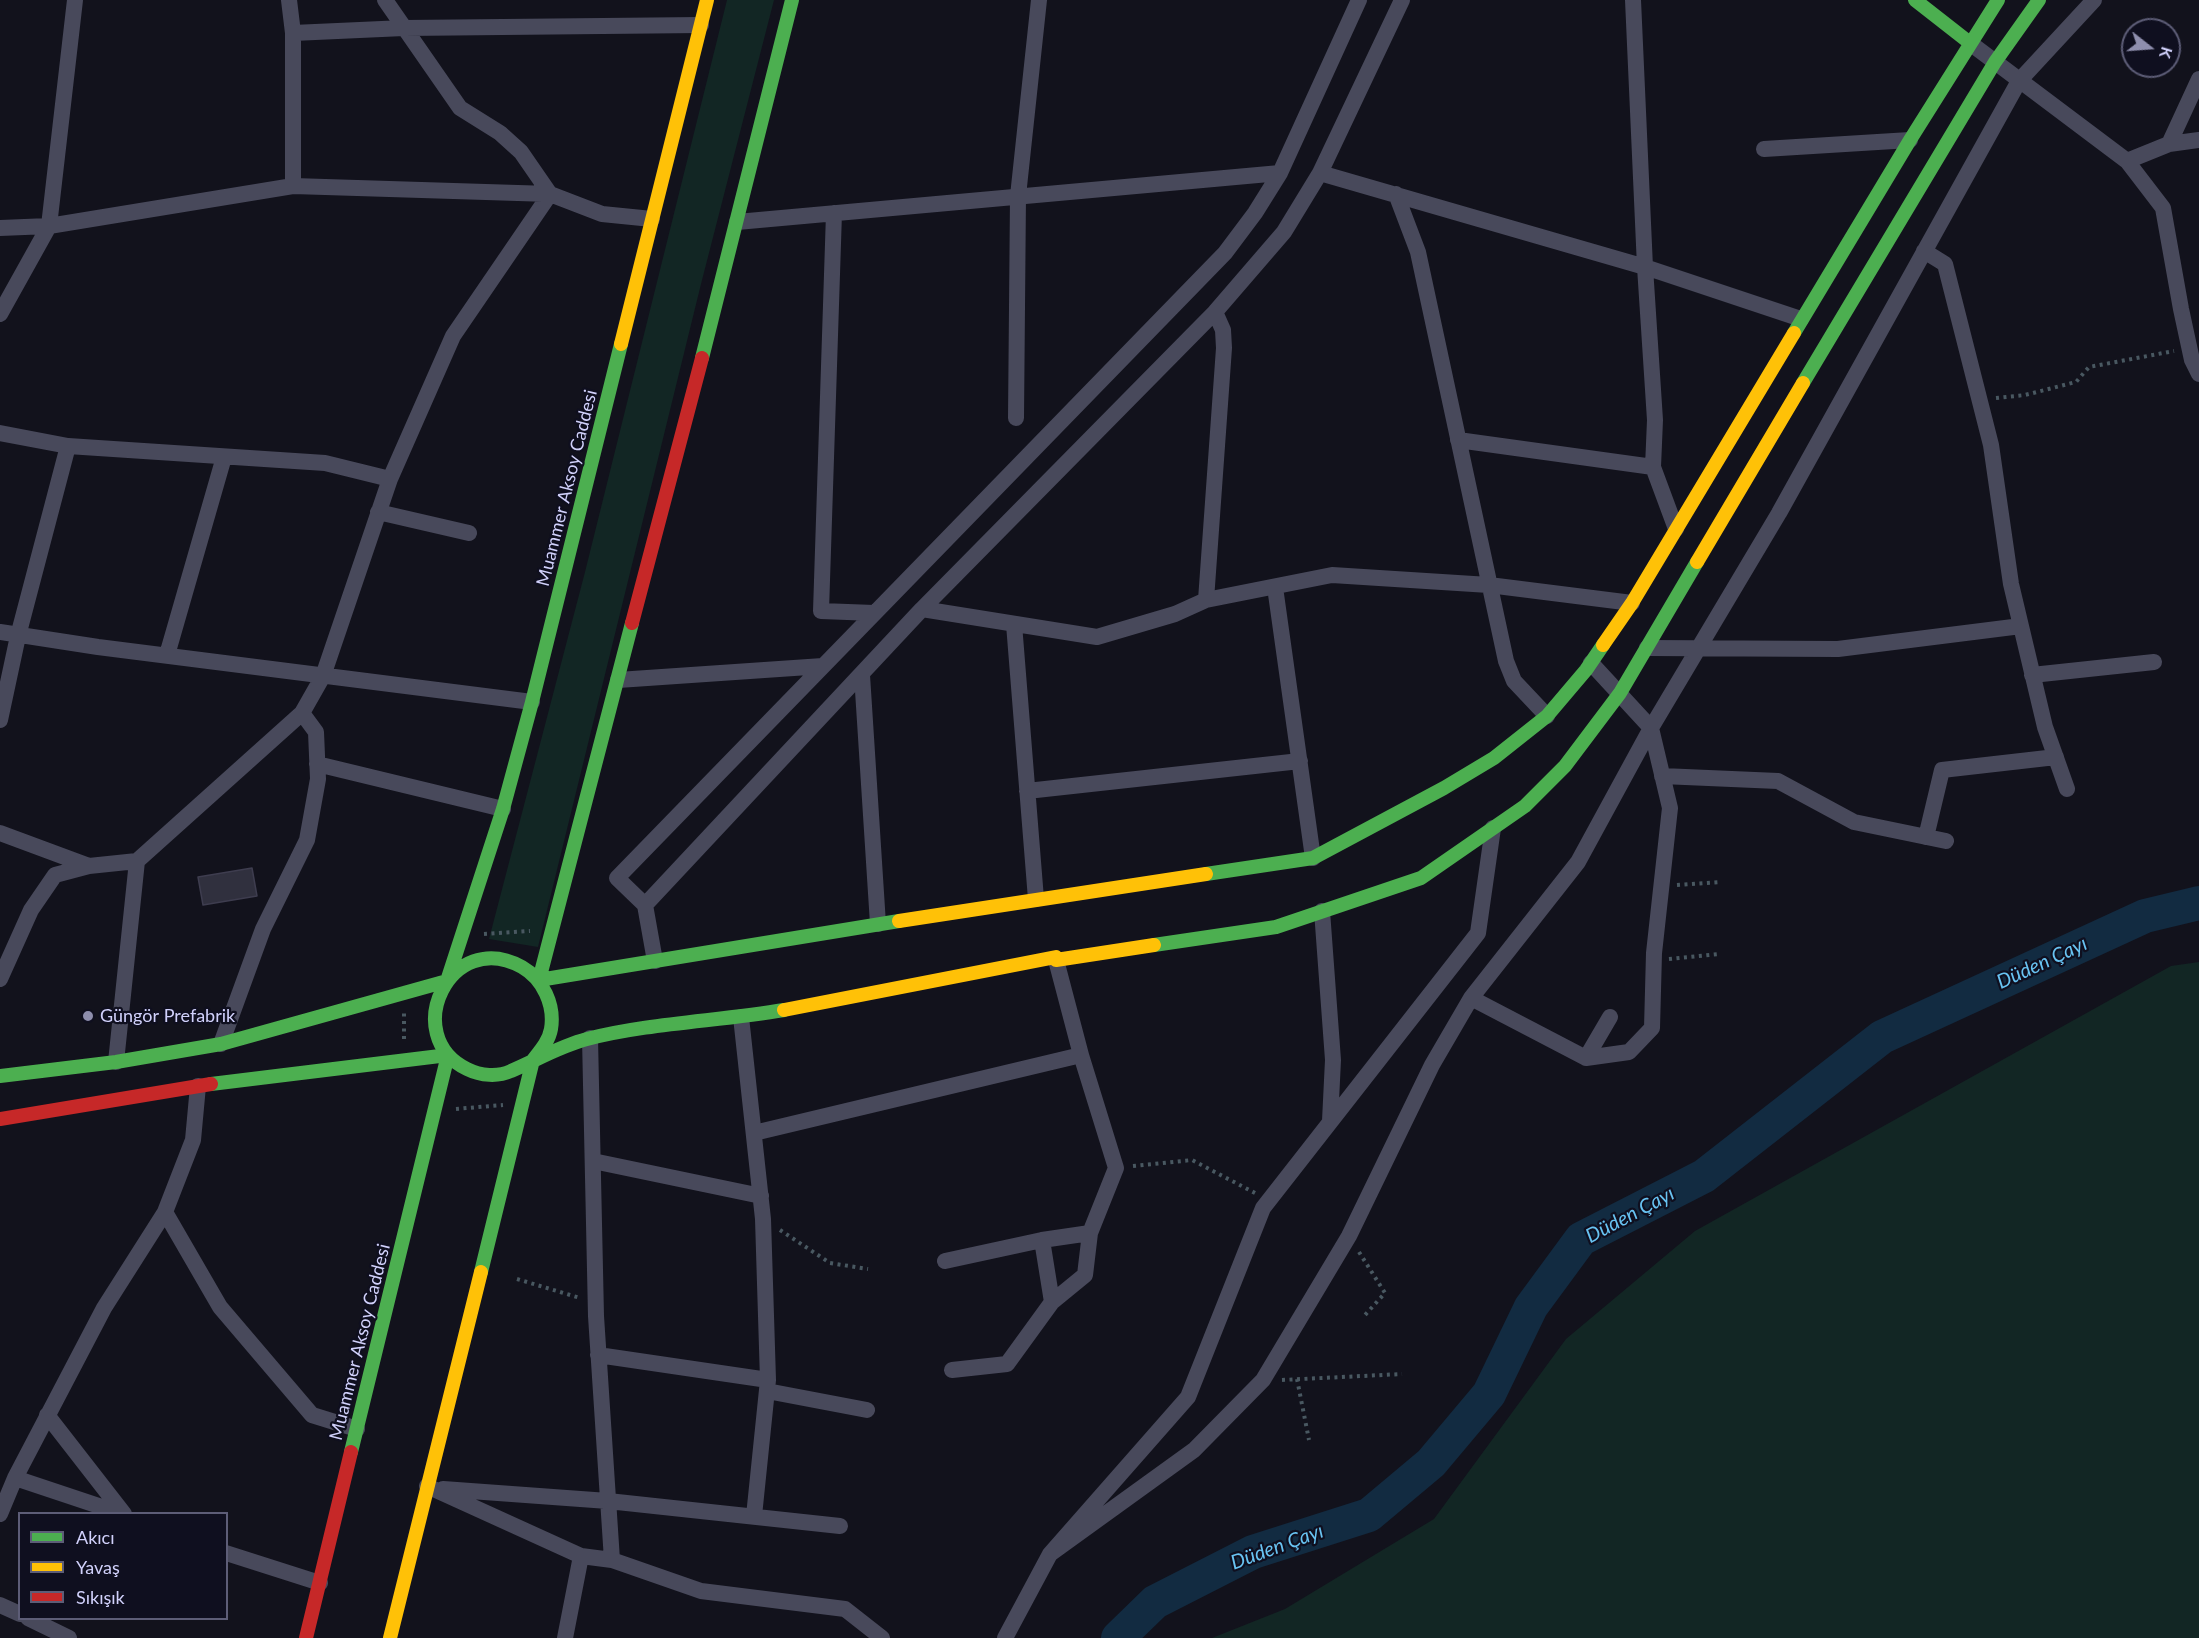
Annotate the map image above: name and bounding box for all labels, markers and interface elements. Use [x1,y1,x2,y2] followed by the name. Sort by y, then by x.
[2121,18,2181,78] north arrow
[2156,45,2177,61] text: K
[532,388,602,588] street label: Muammer Aksoy Caddesi
[1993,932,2091,994] water label: Düden Çayı
[100,1005,235,1027] place label: Güngör Prefabrik
[81,1009,95,1023] marker: Güngör Prefabrik
[1582,1182,1678,1248] water label: Düden Çayı
[325,1242,395,1442] street label: Muammer Aksoy Caddesi
[18,1512,228,1620] legend
[1227,1519,1327,1575] water label: Düden Çayı
[76,1526,115,1548] text: Akıcı
[76,1556,120,1578] text: Yavaş
[76,1586,125,1608] text: Sıkışık

